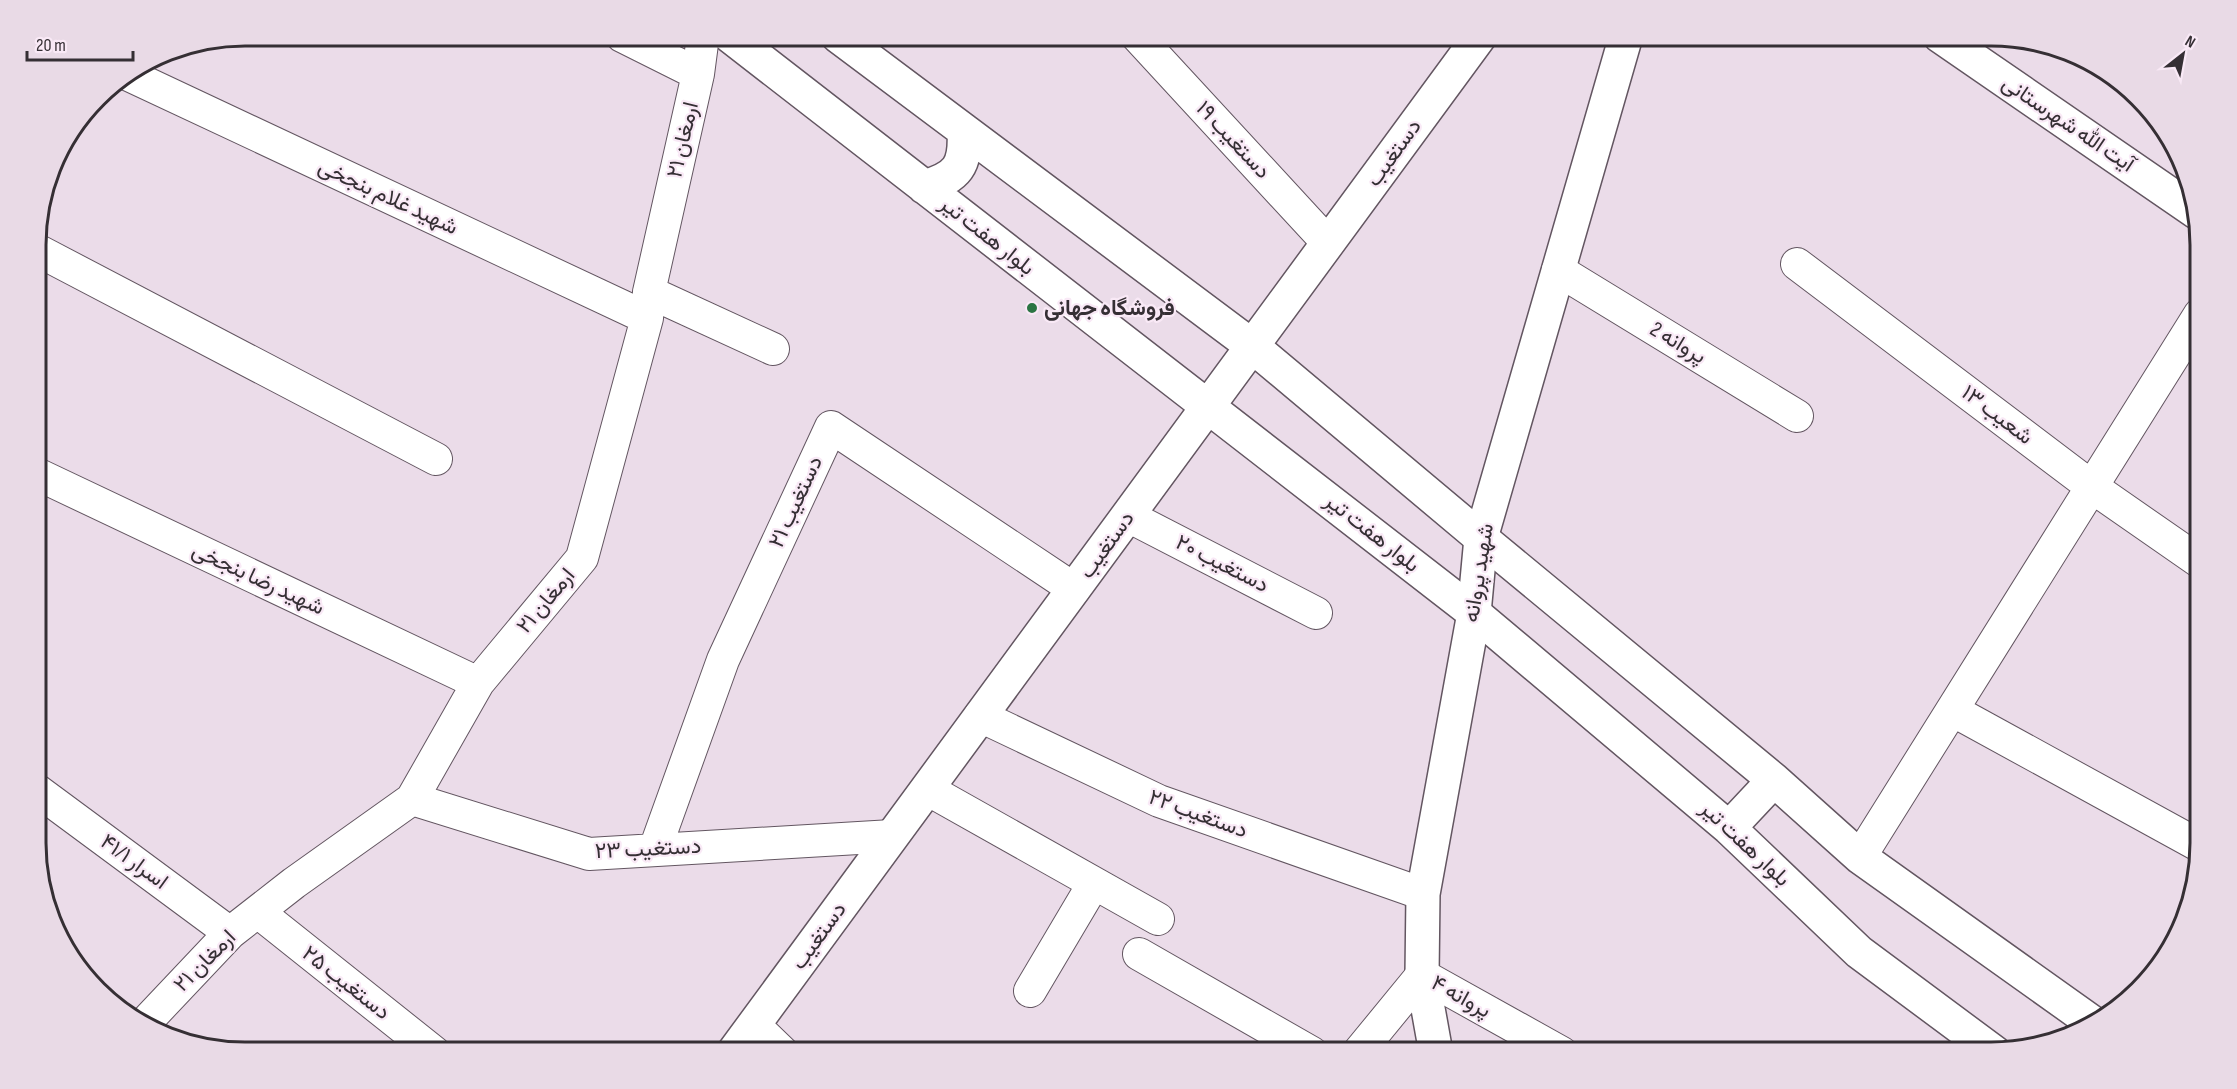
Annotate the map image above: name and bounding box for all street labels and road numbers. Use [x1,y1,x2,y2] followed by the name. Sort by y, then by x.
[1997,69,2142,179] street label: آیت الله شهرستانی
[1190,95,1276,185] street label: دستغیب ۱۹
[661,99,705,181] street label: ارمغان ۲۱
[1361,114,1427,192] street label: دستغیب
[314,153,462,241] street label: شهید غلام بنجخی
[933,190,1040,282] street label: بلوار هفت تیر
[1645,316,1711,370] street label: پروانه 2
[1956,379,2038,451] street label: شعیب ۱۳
[763,452,829,552] street label: دستغیب ۲۱
[1318,487,1425,579] street label: بلوار هفت تیر
[1074,506,1140,584] street label: دستغیب
[1458,522,1500,624] street label: شهید پروانه
[1171,529,1273,599] street label: دستغیب ۲۰
[187,537,329,621] street label: شهید رضا بنجخی
[511,563,581,639] street label: ارمغان ۲۱
[1145,784,1251,844] street label: دستغیب ۲۲
[1694,795,1796,893] street label: بلوار هفت تیر
[95,828,173,896] street label: اسرار ۴۱/۱
[594,833,702,865] street label: دستغیب ۲۳
[786,897,852,975] street label: دستغیب
[168,924,242,998] street label: ارمغان ۲۱
[296,940,396,1026] street label: دستغیب ۲۵
[1426,970,1496,1024] street label: پروانه ۴

